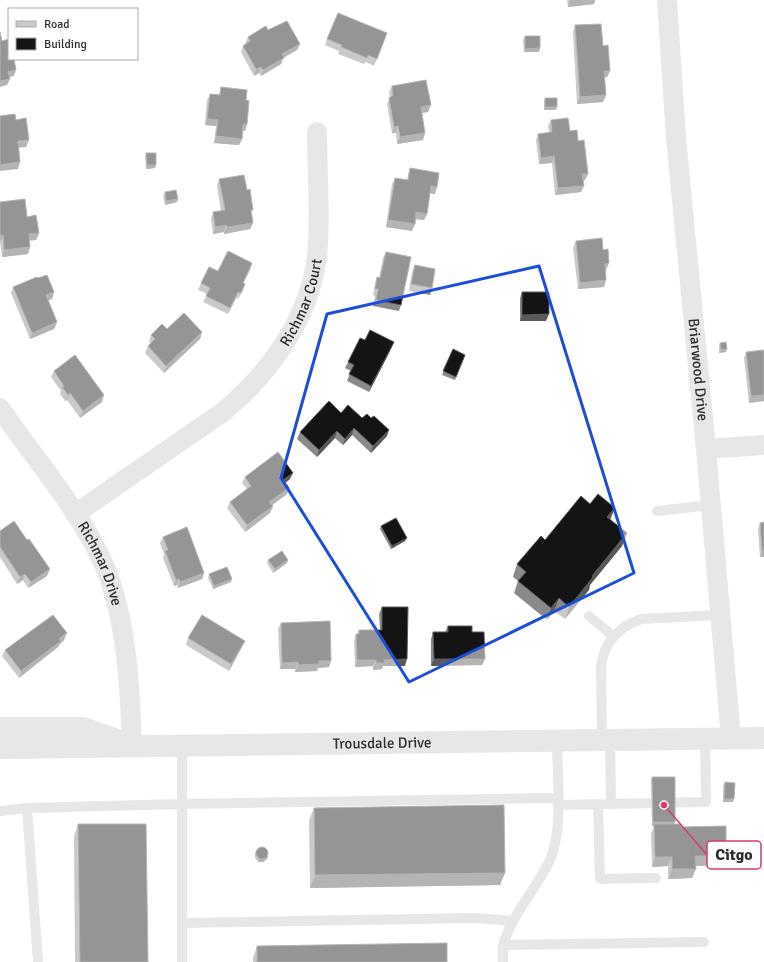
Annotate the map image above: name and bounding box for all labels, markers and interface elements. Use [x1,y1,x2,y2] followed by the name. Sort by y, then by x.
[8,8,138,60] legend
[44,17,70,32] text: Road
[44,37,87,52] text: Building
[276,257,326,350] street label: Richmar Court
[684,317,712,422] street label: Briarwood Drive
[74,518,126,608] street label: Richmar Drive
[332,733,431,753] street label: Trousdale Drive
[707,841,761,869] callout: Citgo
[715,845,753,865] text: Citgo

